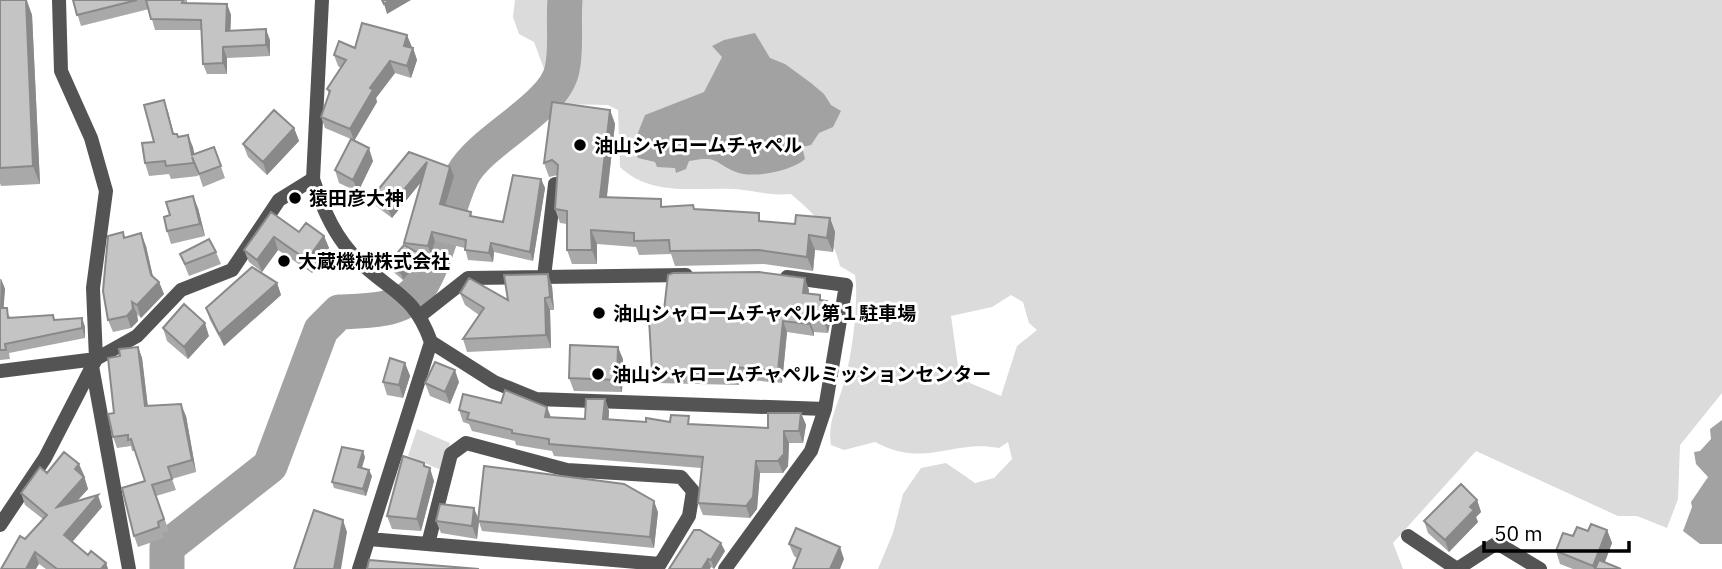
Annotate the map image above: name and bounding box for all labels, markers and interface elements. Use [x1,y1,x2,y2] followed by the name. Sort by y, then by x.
[594,133,802,157] place label: 油山シャロームチャペル
[572,137,588,153] marker: 油山シャロームチャペル
[309,186,404,210] place label: 猿田彦大神
[287,190,303,206] marker: 猿田彦大神
[298,249,450,273] place label: 大蔵機械株式会社
[276,253,292,269] marker: 大蔵機械株式会社
[613,301,916,325] place label: 油山シャロームチャペル第１駐車場
[591,305,607,321] marker: 油山シャロームチャペル第１駐車場
[612,362,991,386] place label: 油山シャロームチャペルミッションセンター
[590,366,606,382] marker: 油山シャロームチャペルミッションセンター
[1484,510,1629,554] scale bar
[1494,519,1543,547] text: 50 m

